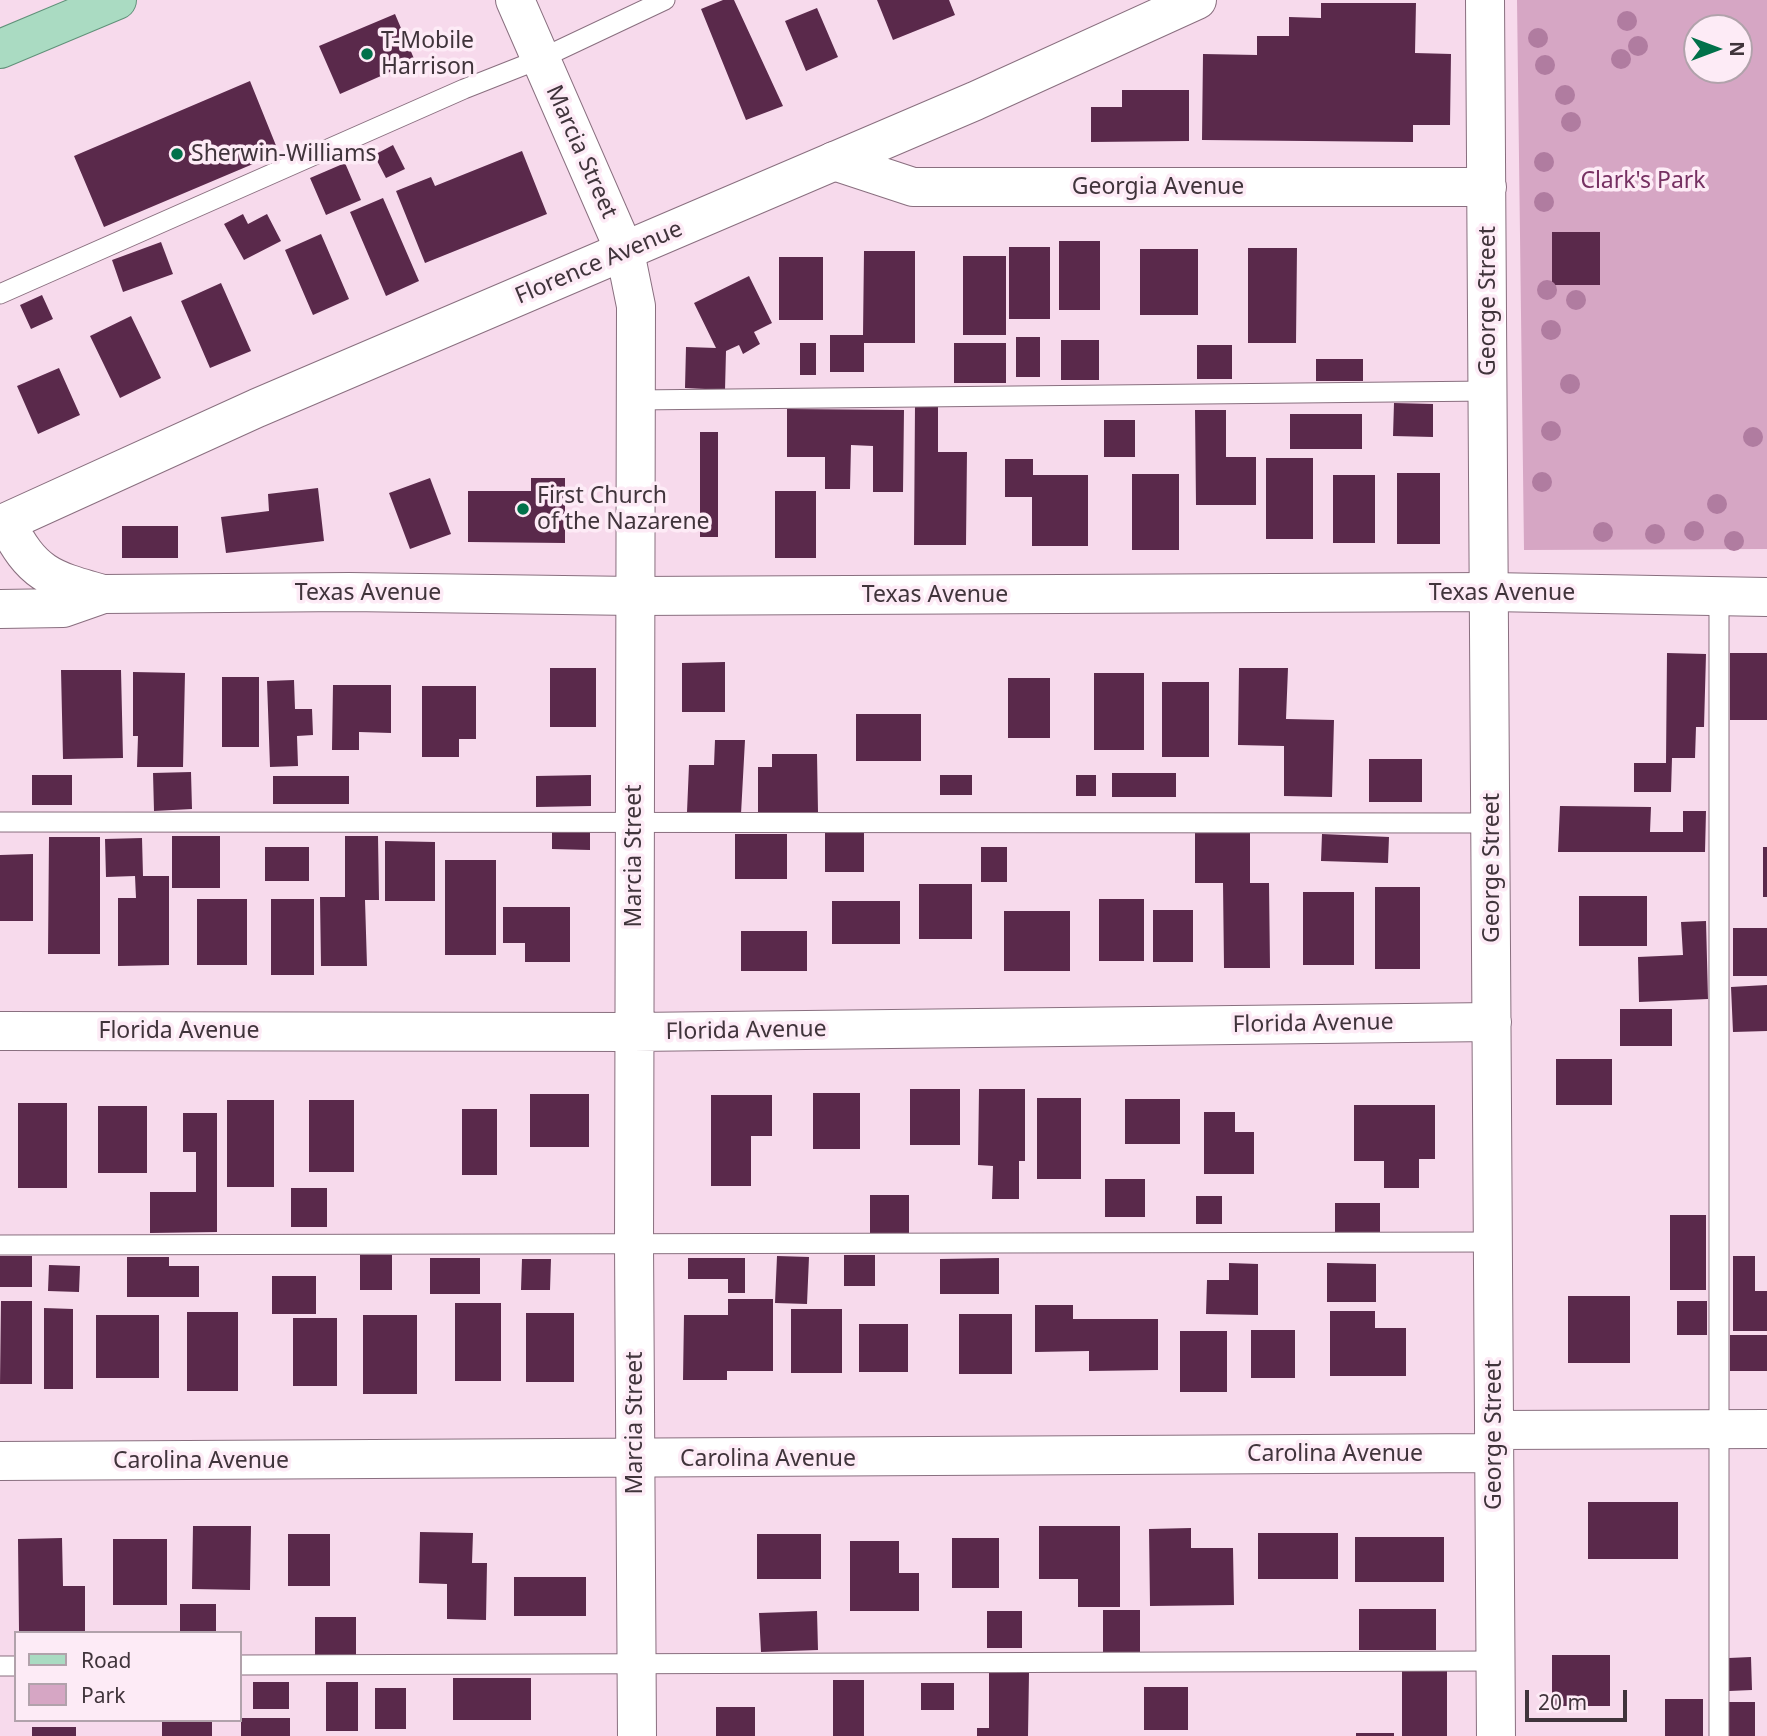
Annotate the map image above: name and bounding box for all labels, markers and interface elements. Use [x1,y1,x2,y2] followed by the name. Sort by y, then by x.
[1683,14,1753,84] north arrow
[381,27,475,81] place label: T-Mobile Harrison
[1724,41,1750,57] text: N
[359,46,375,62] marker: T-Mobile Harrison
[539,81,623,223] street label: Marcia Street
[191,140,376,168] place label: Sherwin-Williams
[169,146,185,162] marker: Sherwin-Williams
[1580,167,1706,195] park label: Clark's Park
[1072,173,1244,201] street label: Georgia Avenue
[511,215,687,311] street label: Florence Avenue
[1474,226,1502,376] street label: George Street
[537,482,710,536] place label: First Church of the Nazarene
[515,501,531,517] marker: First Church of the Nazarene
[295,579,441,607] street label: Texas Avenue
[1429,579,1575,607] street label: Texas Avenue
[862,581,1008,609] street label: Texas Avenue
[620,785,648,927] street label: Marcia Street
[1478,793,1506,943] street label: George Street
[1232,1009,1394,1039] street label: Florida Avenue
[665,1016,827,1046] street label: Florida Avenue
[99,1017,259,1045] street label: Florida Avenue
[621,1352,649,1494] street label: Marcia Street
[1480,1360,1508,1510] street label: George Street
[1247,1440,1423,1468] street label: Carolina Avenue
[680,1445,856,1473] street label: Carolina Avenue
[113,1447,289,1475] street label: Carolina Avenue
[14,1631,242,1722] legend
[81,1646,131,1674] text: Road
[1529,1676,1630,1720] scale bar
[81,1681,125,1709] text: Park
[1538,1688,1587,1716] text: 20 m

